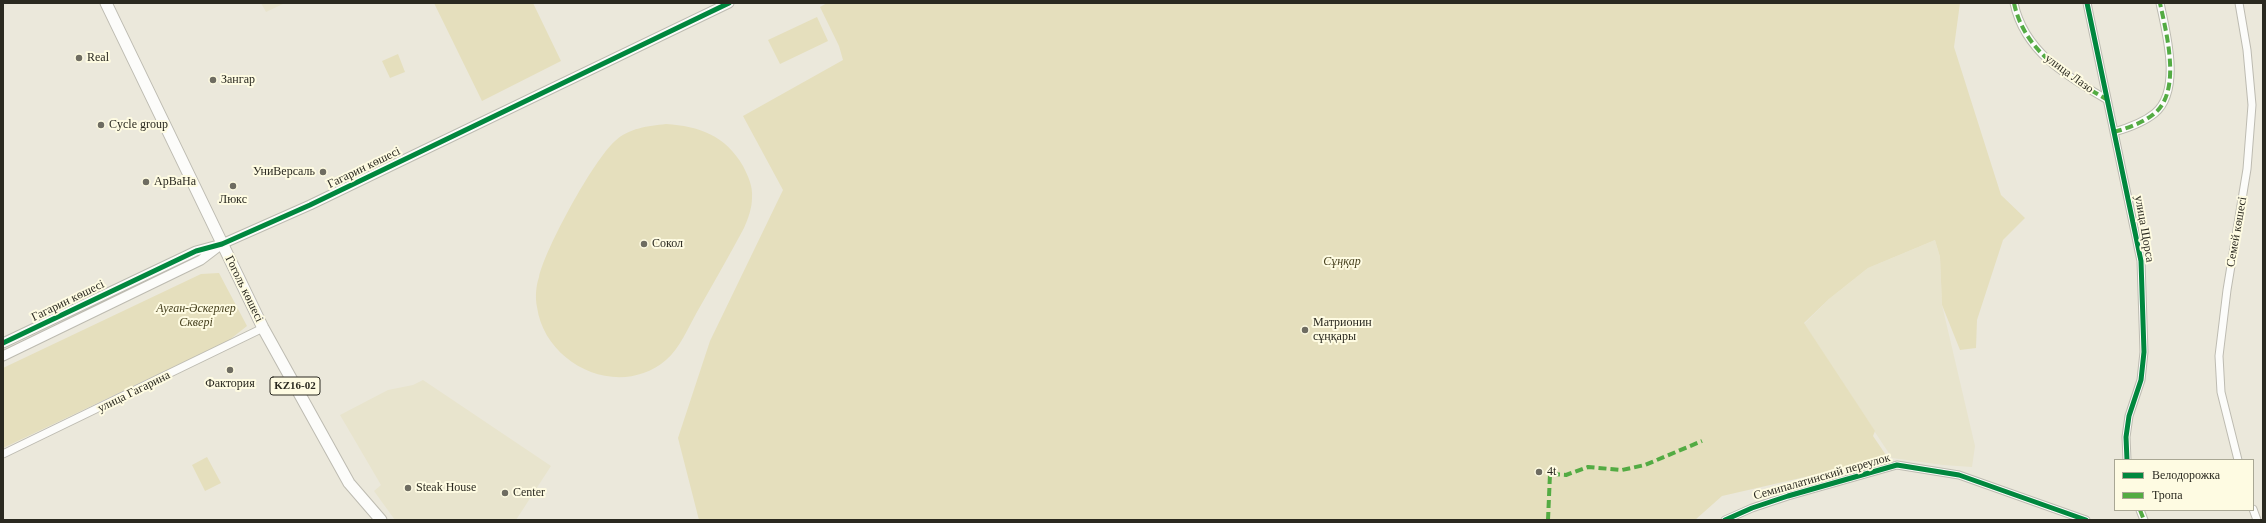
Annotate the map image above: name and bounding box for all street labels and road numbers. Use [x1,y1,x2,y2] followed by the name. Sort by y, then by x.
[2042,51,2096,97] street label: улица Лазо
[325,144,403,192] street label: Гагарин көшесі
[2131,194,2157,264] street label: улица Щорса
[2224,196,2250,268] street label: Семей көшесі
[222,253,266,325] street label: Гоголь көшесі
[29,277,107,325] street label: Гагарин көшесі
[95,368,173,416] street label: улица Гагарина
[270,377,320,395] road number: KZ16-02
[1752,451,1892,503] street label: Семипалатинский переулок

